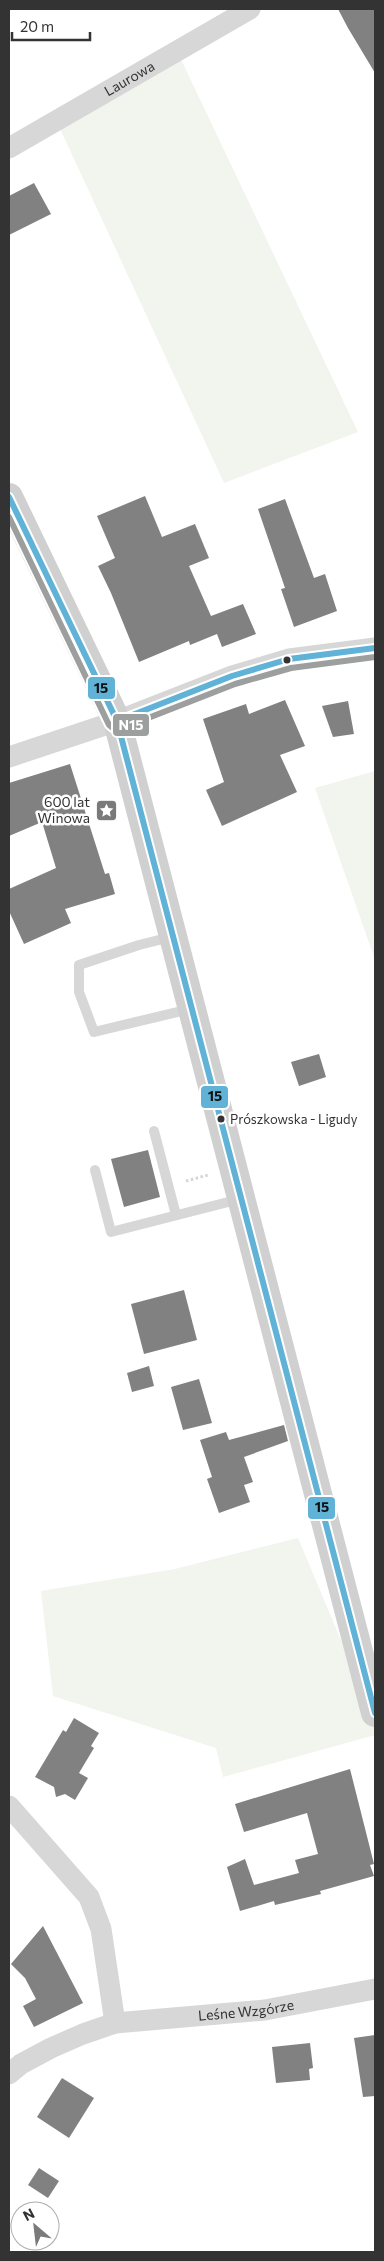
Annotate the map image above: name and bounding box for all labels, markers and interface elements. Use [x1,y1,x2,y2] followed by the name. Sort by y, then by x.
[12,10,90,42] scale bar
[20,17,54,35] text: 20 m
[101,57,157,99] street label: Laurowa
[282,655,292,665] unlabelled marker
[87,676,116,700] line badge: 15
[94,679,108,696] text: 15
[112,713,150,737] line badge: N15
[119,716,144,733] text: N15
[38,793,90,826] place label: 600 lat Winowa
[94,798,118,822] place icon: 600 lat Winowa
[200,1085,229,1109] line badge: 15
[208,1087,222,1104] text: 15
[230,1111,358,1127] place label: Prószkowska - Ligudy
[216,1114,226,1124] marker: Prószkowska - Ligudy
[307,1496,336,1520] line badge: 15
[315,1498,329,1515] text: 15
[197,1996,295,2024] street label: Leśne Wzgórze
[10,2201,60,2251] north arrow
[20,2204,37,2224] text: N

